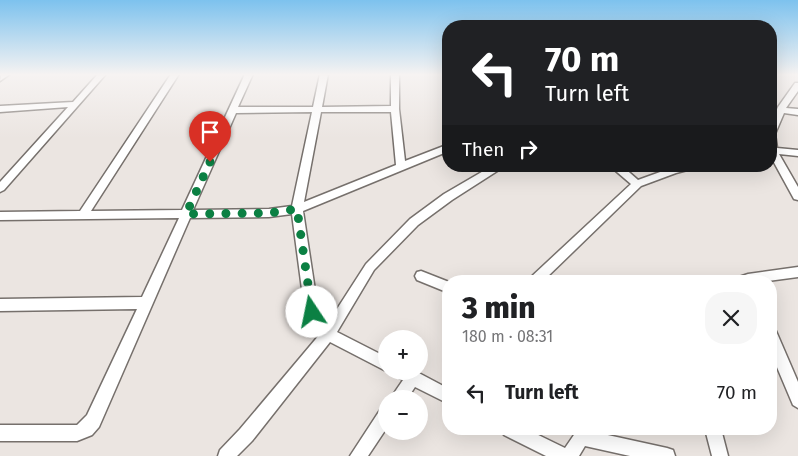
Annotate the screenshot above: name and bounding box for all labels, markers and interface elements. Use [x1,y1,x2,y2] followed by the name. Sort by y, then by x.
[545,38,619,80] text: 70 m
[462,40,527,105] icon: left
[545,80,629,107] text: Turn left
[189,111,231,162] pin
[196,118,224,146] icon: arrive
[514,135,542,163] icon: right
[462,138,504,161] text: Then
[285,285,337,337] position arrow
[462,290,536,326] text: 3 min
[705,292,757,344] button: close
[462,327,553,346] text: 180 m · 08:31
[378,330,428,440] map controls
[378,330,428,380] button: +
[462,379,490,407] icon: left
[505,381,579,404] text: Turn left
[717,381,757,404] text: 70 m
[378,390,428,440] button: −

